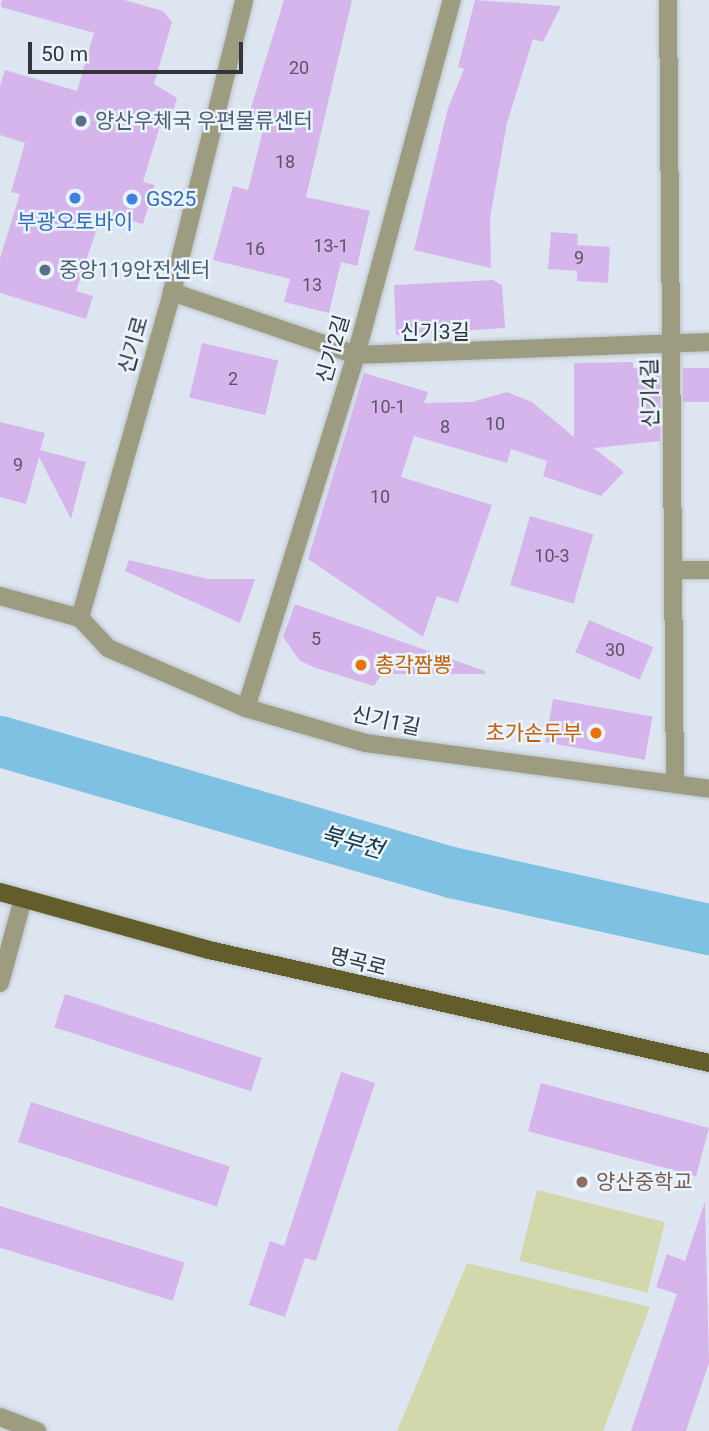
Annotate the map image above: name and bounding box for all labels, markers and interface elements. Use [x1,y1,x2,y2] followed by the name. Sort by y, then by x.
[32,28,247,72] scale bar
[41,42,88,66] text: 50 m
[289,57,309,79] house number: 20
[95,108,313,134] place label: 양산우체국 우편물류센터
[73,113,89,129] marker: 양산우체국 우편물류센터
[275,151,295,173] house number: 18
[146,186,196,212] place label: GS25
[67,190,83,206] marker: 부광오토바이
[124,191,140,207] marker: GS25
[17,209,133,235] place label: 부광오토바이
[313,235,349,257] house number: 13-1
[245,238,265,260] house number: 16
[574,247,584,269] house number: 9
[59,257,210,283] place label: 중앙119안전센터
[37,262,53,278] marker: 중앙119안전센터
[302,274,322,296] house number: 13
[311,312,355,386] street label: 신기2길
[113,314,153,376] street label: 신기로
[400,319,470,345] street label: 신기3길
[637,358,663,428] street label: 신기4길
[228,368,238,390] house number: 2
[370,396,406,418] house number: 10-1
[485,413,505,435] house number: 10
[440,416,450,438] house number: 8
[13,454,23,476] house number: 9
[370,486,390,508] house number: 10
[534,545,570,567] house number: 10-3
[311,628,321,650] house number: 5
[605,639,625,661] house number: 30
[375,652,452,678] place label: 총각짬뽕
[353,657,369,673] marker: 총각짬뽕
[349,701,423,741] street label: 신기1길
[485,720,582,746] place label: 초가손두부
[588,725,604,741] marker: 초가손두부
[318,821,386,865] water label: 북부천
[327,943,389,981] street label: 명곡로
[596,1169,693,1195] place label: 양산중학교
[574,1174,590,1190] marker: 양산중학교

